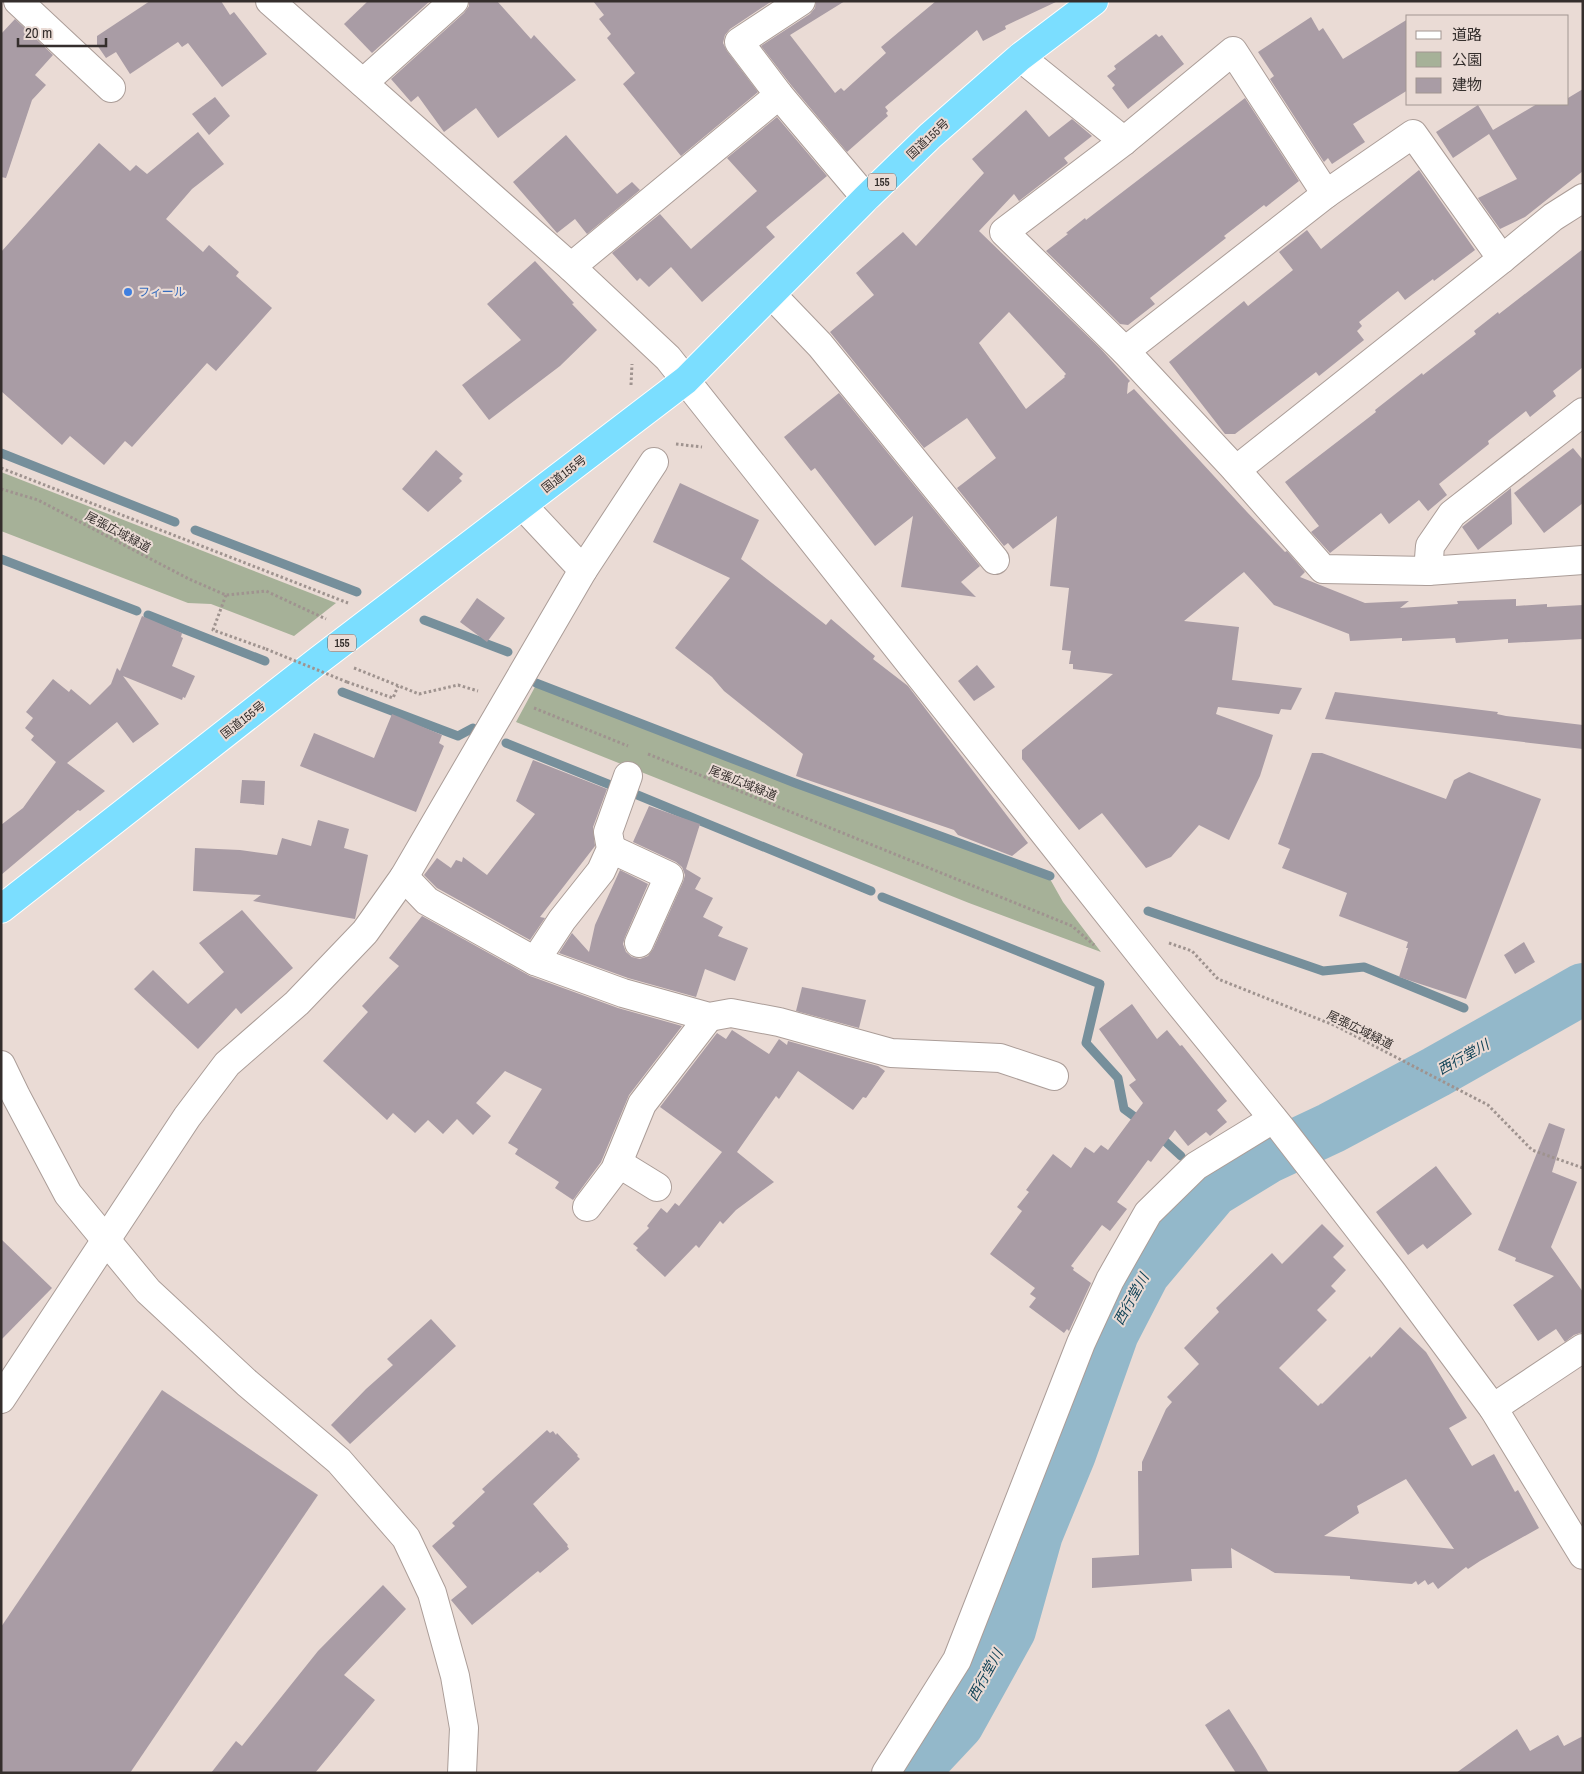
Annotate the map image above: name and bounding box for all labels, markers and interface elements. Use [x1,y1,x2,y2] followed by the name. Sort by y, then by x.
[18,15,105,47] scale bar
[1406,15,1569,105] legend
[25,22,52,43] text: 20 m
[1452,24,1482,45] text: 道路
[1452,49,1482,70] text: 公園
[1452,74,1482,95] text: 建物
[903,115,953,163] street label: 国道155号
[868,173,896,190] road number: 155
[138,284,186,300] place label: フィール
[122,286,134,298] marker: フィール
[538,452,590,496] street label: 国道155号
[82,508,154,556] street label: 尾張広域緑道
[328,634,356,651] road number: 155
[217,698,269,742] street label: 国道155号
[707,762,779,804] street label: 尾張広域緑道
[1324,1007,1396,1053] street label: 尾張広域緑道
[1434,1035,1494,1078] water label: 西行堂川
[1110,1268,1153,1328] water label: 西行堂川
[964,1644,1007,1704] water label: 西行堂川

